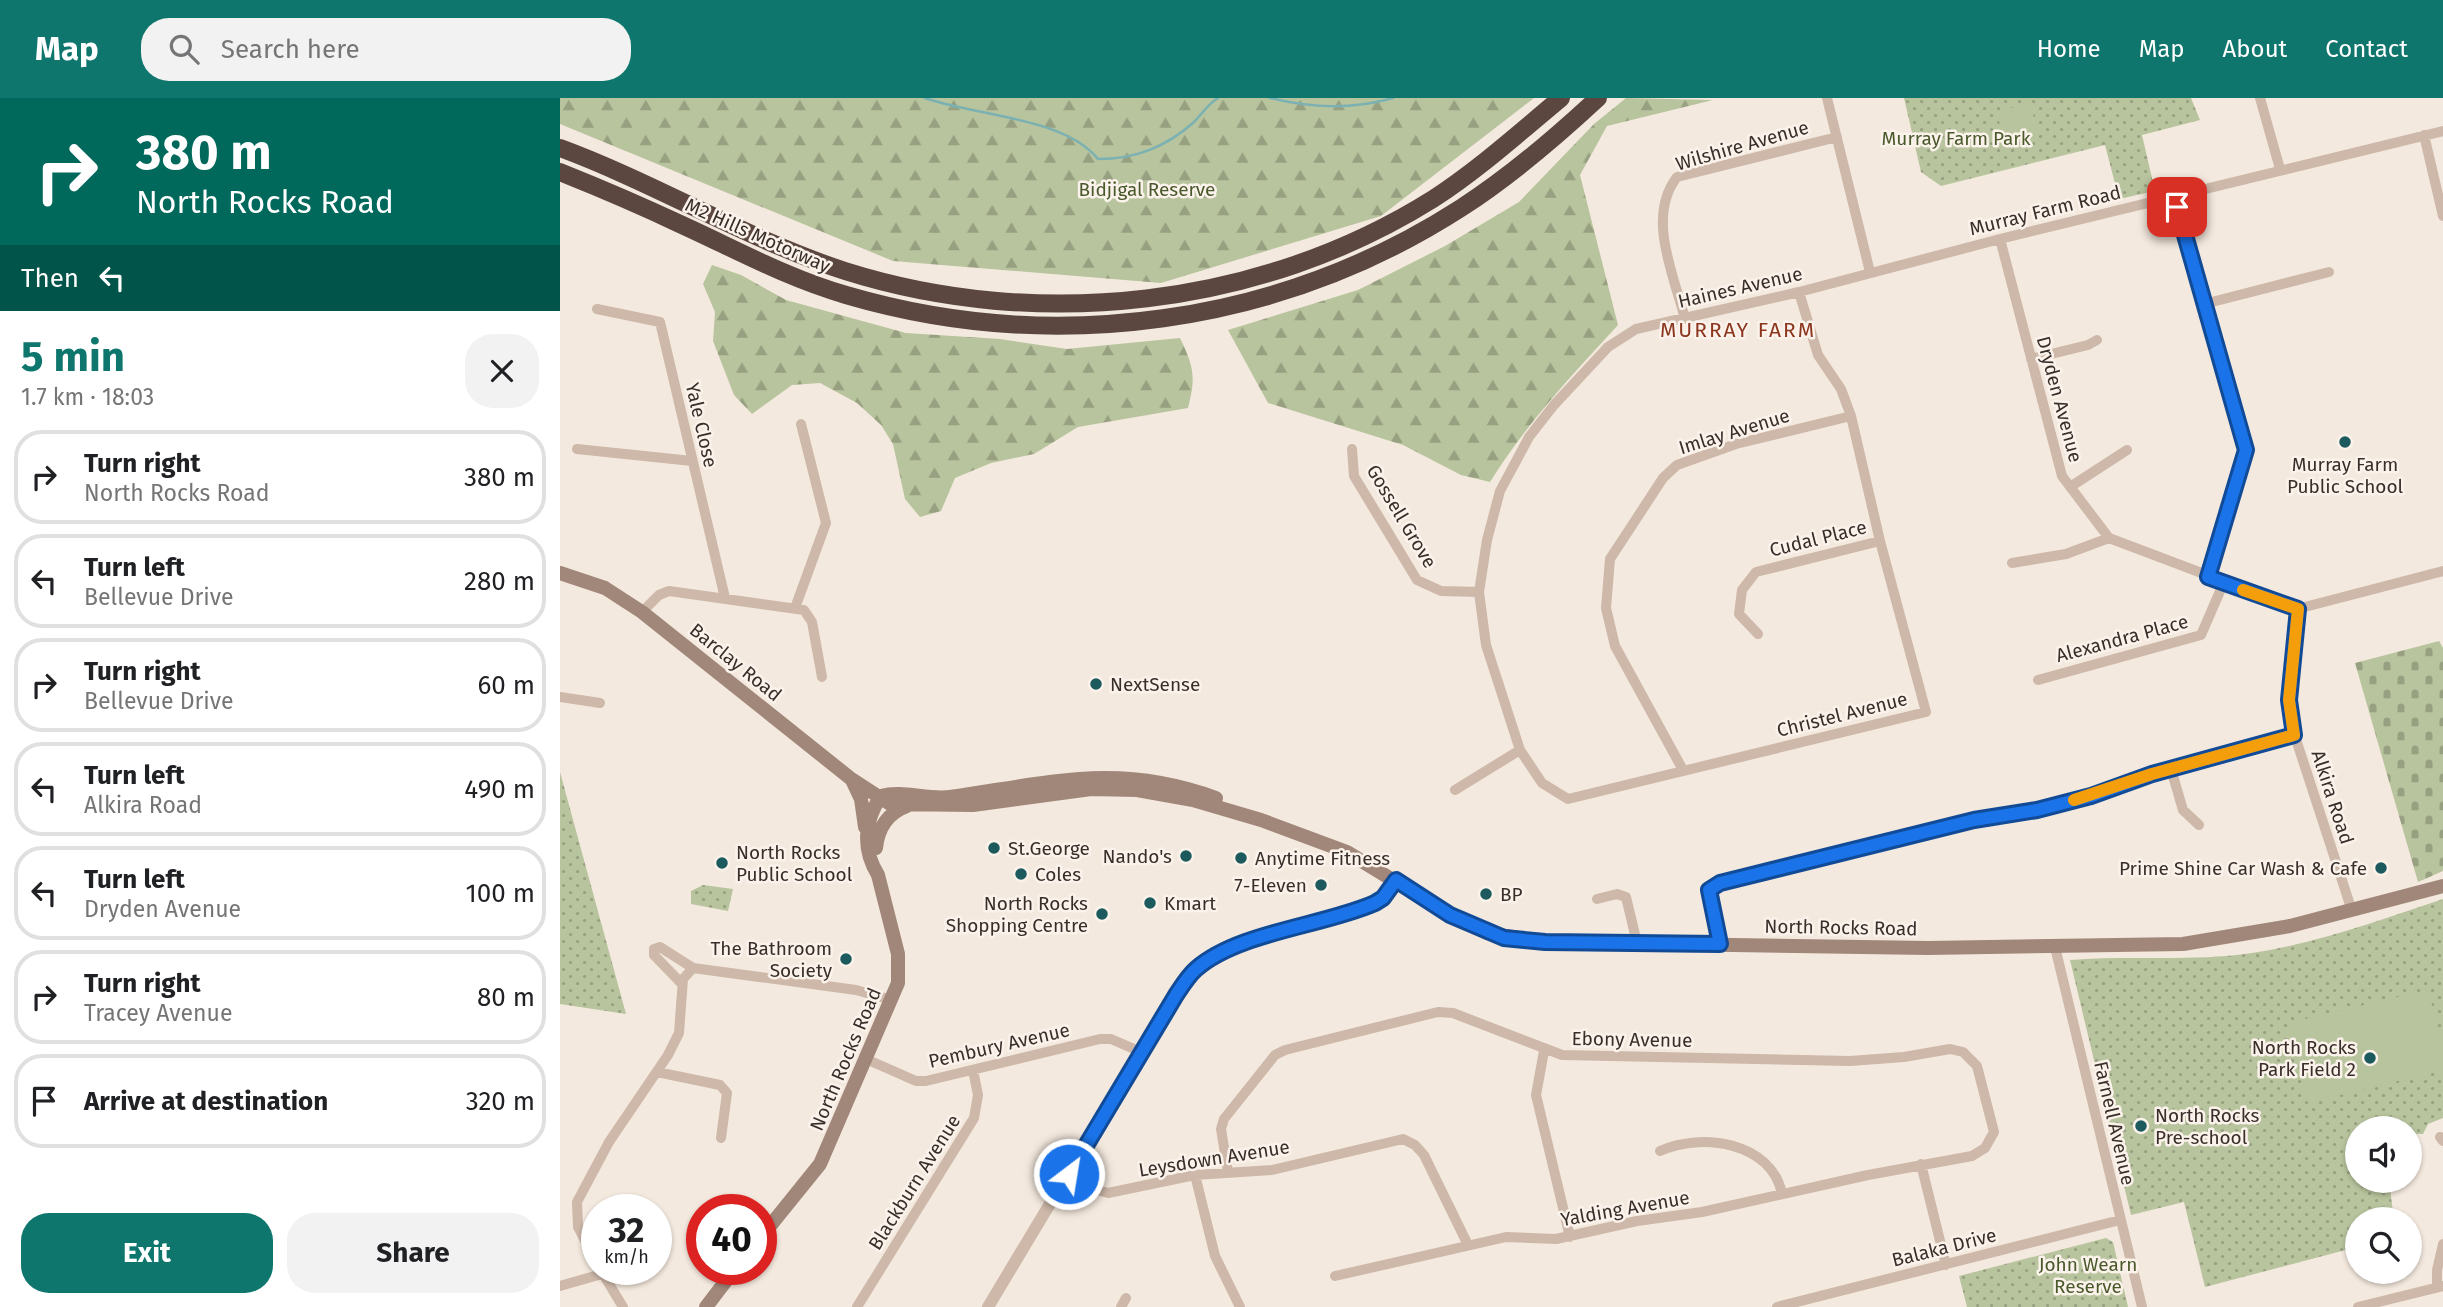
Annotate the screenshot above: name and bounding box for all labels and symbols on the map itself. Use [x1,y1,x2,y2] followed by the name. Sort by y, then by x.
[1673,116,1811,175] street label: Wilshire Avenue
[1882,127,2031,150] park label: Murray Farm Park
[2147,177,2207,237] pin
[1079,178,1215,201] park label: Bidjigal Reserve
[1967,181,2123,240] street label: Murray Farm Road
[682,193,834,278] street label: M2 Hills Motorway
[1676,262,1805,313] street label: Haines Avenue
[1660,317,1816,343] district label: MURRAY FARM
[2032,333,2087,465] street label: Dryden Avenue
[681,381,722,470] street label: Yale Close
[1676,404,1792,459] street label: Imlay Avenue
[2337,434,2353,450] marker: Murray Farm Public School
[2287,453,2404,498] place label: Murray Farm Public School
[1362,460,1441,572] street label: Gossell Grove
[1767,515,1869,562] street label: Cudal Place
[2053,610,2191,667] street label: Alexandra Place
[685,618,786,706] street label: Barclay Road
[1110,673,1200,696] place label: NextSense
[1088,676,1104,692] marker: NextSense
[1774,687,1910,742] street label: Christel Avenue
[2307,747,2359,847] street label: Alkira Road
[1008,837,1090,860] place label: St.George
[986,840,1002,856] marker: St.George
[736,841,853,886] place label: North Rocks Public School
[1102,845,1172,868] place label: Nando's
[1255,847,1390,870] place label: Anytime Fitness
[1178,848,1194,864] marker: Nando's
[1233,850,1249,866] marker: Anytime Fitness
[714,855,730,871] marker: North Rocks Public School
[2119,857,2367,880] place label: Prime Shine Car Wash & Cafe
[2373,860,2389,876] marker: Prime Shine Car Wash & Cafe
[1035,863,1081,886] place label: Coles
[1013,866,1029,882] marker: Coles
[1234,874,1307,897] place label: 7-Eleven
[1313,877,1329,893] marker: 7-Eleven
[1500,883,1523,906] place label: BP
[1478,886,1494,902] marker: BP
[946,892,1088,937] place label: North Rocks Shopping Centre
[1164,892,1216,915] place label: Kmart
[1142,895,1158,911] marker: Kmart
[1094,906,1110,922] marker: North Rocks Shopping Centre
[1764,915,1918,940] street label: North Rocks Road
[711,937,833,982] place label: The Bathroom Society
[838,951,854,967] marker: The Bathroom Society
[805,984,886,1134] street label: North Rocks Road
[926,1018,1072,1073] street label: Pembury Avenue
[1571,1027,1693,1052] street label: Ebony Avenue
[2252,1036,2356,1081] place label: North Rocks Park Field 2
[2362,1050,2378,1066] marker: North Rocks Park Field 2
[2089,1059,2140,1187] street label: Farnell Avenue
[2155,1104,2259,1149] place label: North Rocks Pre-school
[864,1110,965,1254] street label: Blackburn Avenue
[2133,1118,2149,1134] marker: North Rocks Pre-school
[1137,1135,1291,1182] street label: Leysdown Avenue
[1032,1137,1106,1211] position arrow
[1559,1186,1691,1231] street label: Yalding Avenue
[686,1194,777,1285] speed limit sign: 40
[1889,1223,1999,1272] street label: Balaka Drive
[2039,1253,2137,1298] park label: John Wearn Reserve

